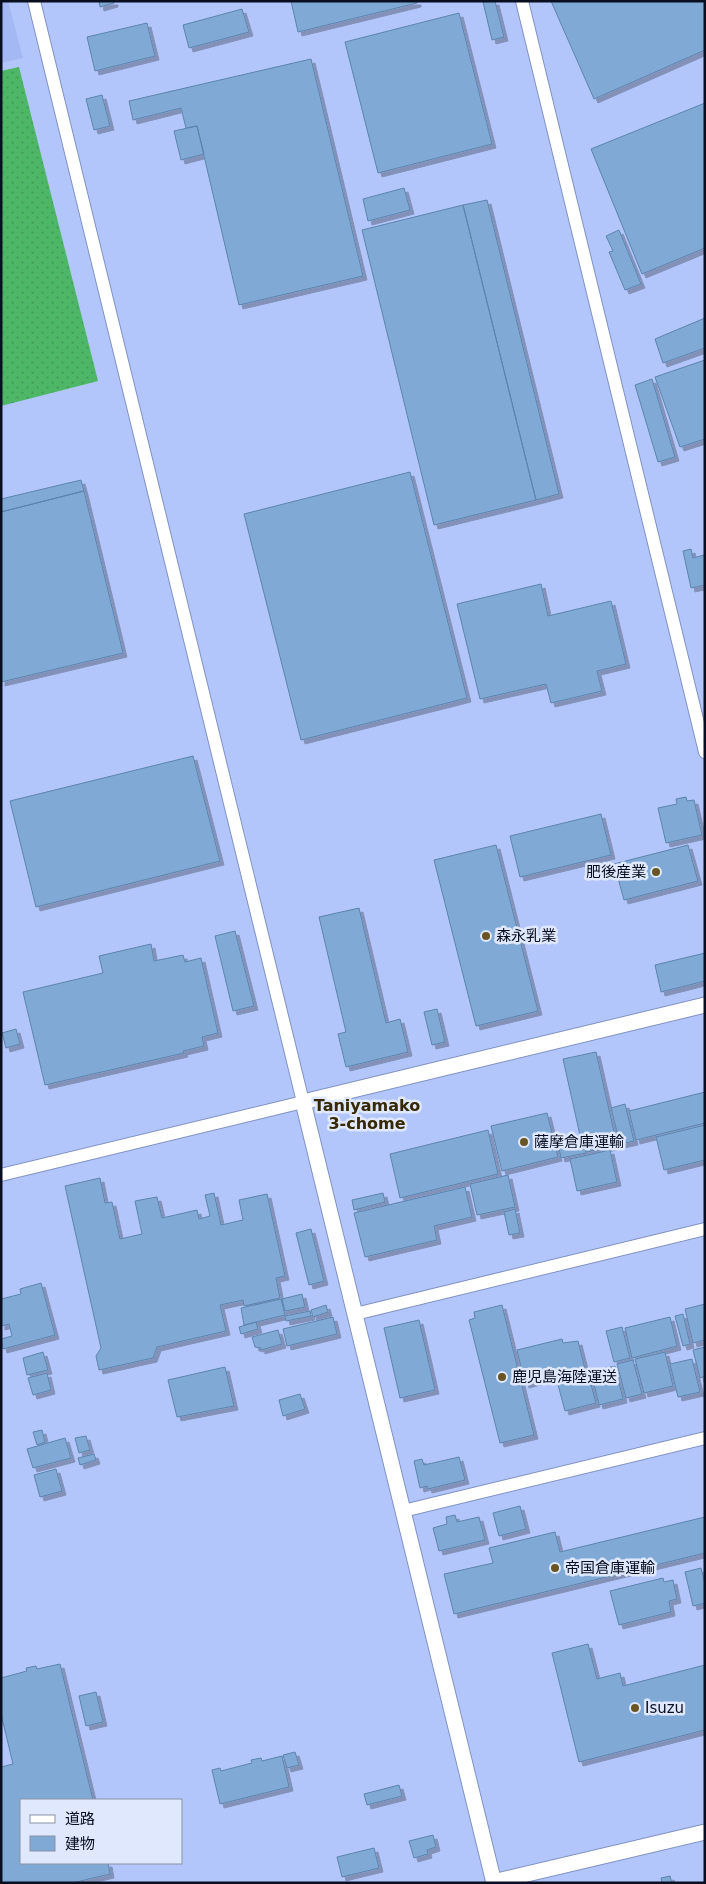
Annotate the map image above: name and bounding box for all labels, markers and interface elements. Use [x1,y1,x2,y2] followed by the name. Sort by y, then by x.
[586,863,646,881] place label: 肥後産業
[650,866,662,878] marker: 肥後産業
[496,927,556,945] place label: 森永乳業
[480,930,492,942] marker: 森永乳業
[314,1096,420,1133] district label: Taniyamako 3-chome
[534,1133,624,1151] place label: 薩摩倉庫運輸
[518,1136,530,1148] marker: 薩摩倉庫運輸
[512,1368,617,1386] place label: 鹿児島海陸運送
[496,1371,508,1383] marker: 鹿児島海陸運送
[565,1559,655,1577] place label: 帝国倉庫運輸
[549,1562,561,1574] marker: 帝国倉庫運輸
[645,1699,684,1717] place label: Isuzu
[629,1702,641,1714] marker: Isuzu
[20,1799,182,1864] legend
[65,1810,95,1828] text: 道路
[65,1835,95,1853] text: 建物

